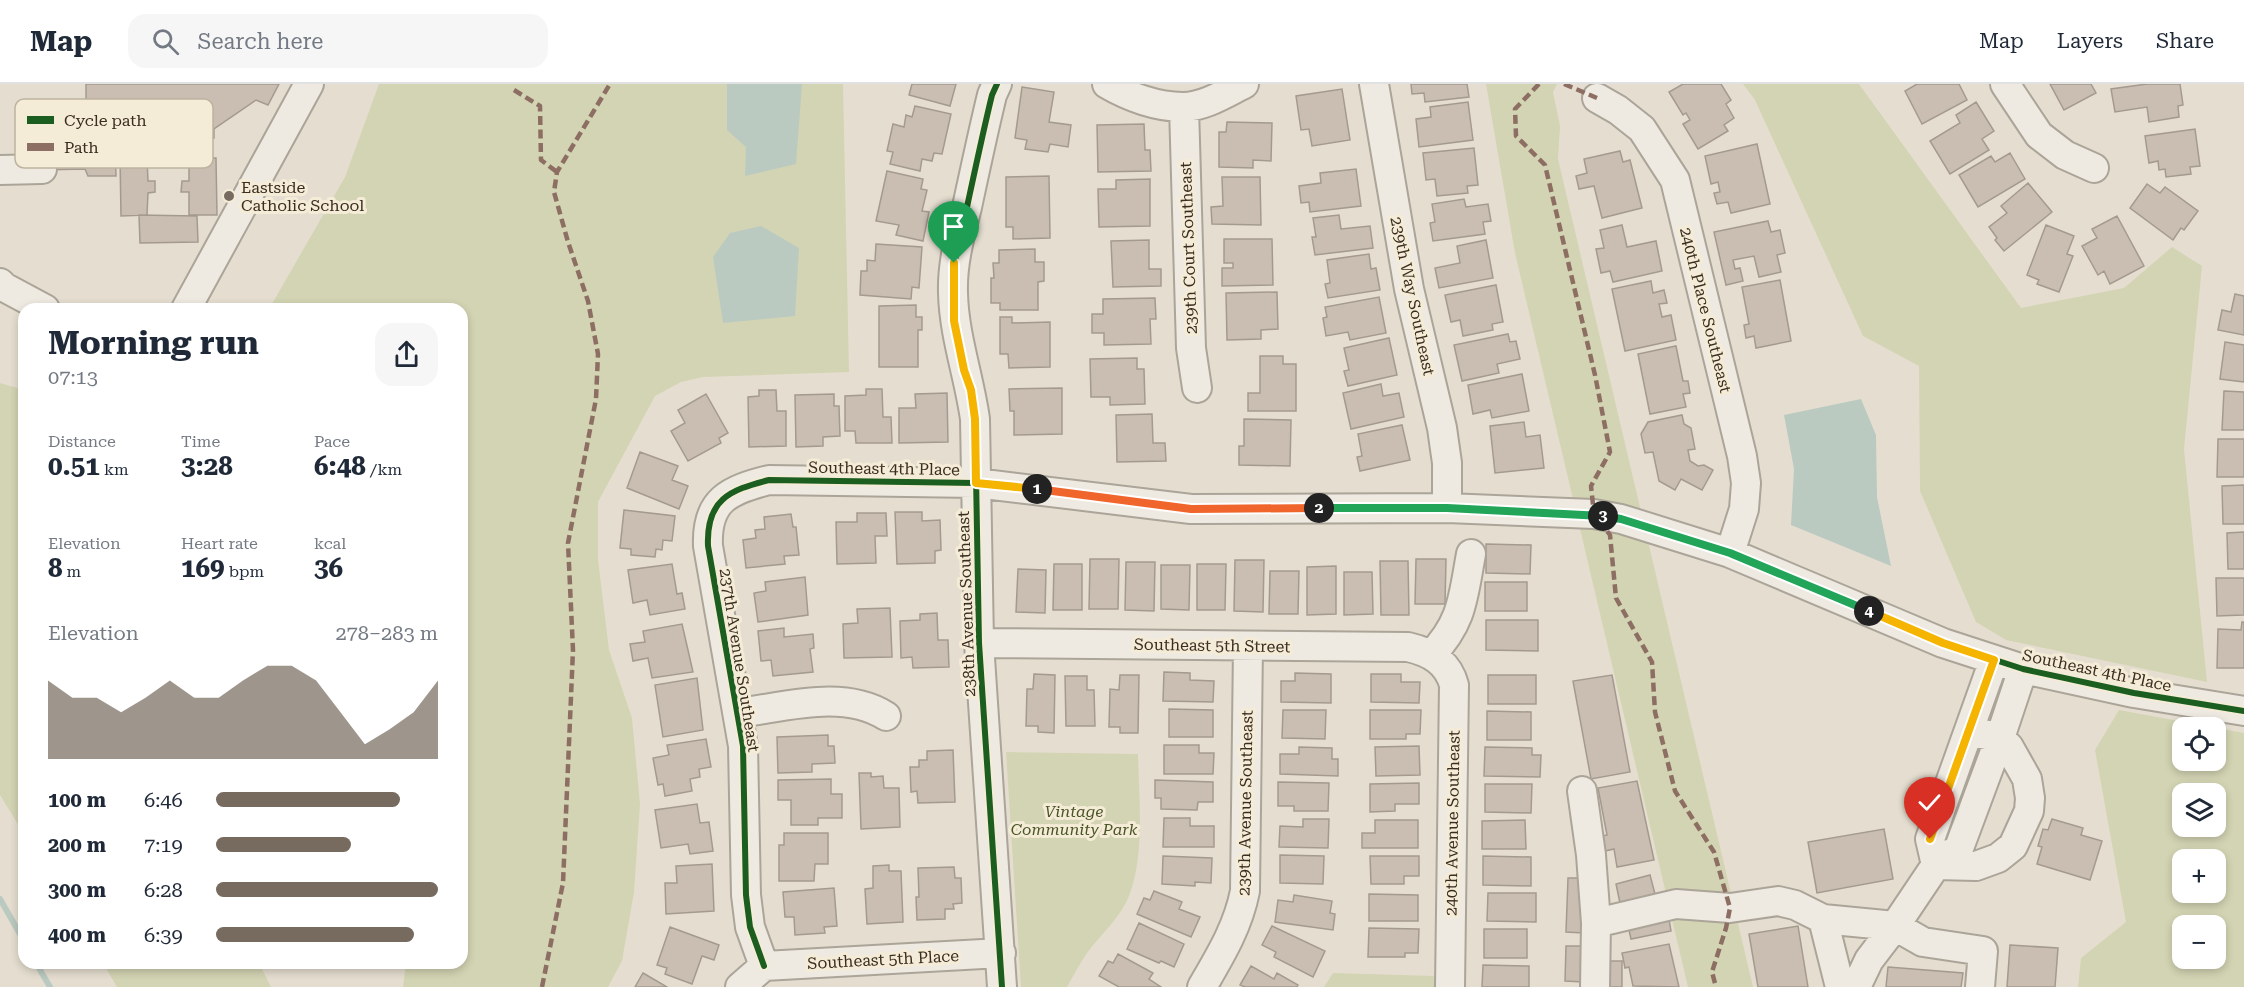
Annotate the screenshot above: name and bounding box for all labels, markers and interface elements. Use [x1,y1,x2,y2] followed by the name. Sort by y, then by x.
[128,14,548,68] search box
[30,25,92,58] text: Map
[149,25,182,58] icon: search
[197,29,323,54] text: Search here
[1979,29,2024,53] text: Map
[2057,29,2123,53] text: Layers
[2156,29,2214,53] text: Share
[15,99,213,168] legend
[64,111,147,130] text: Cycle path
[64,138,99,157] text: Path
[1176,161,1201,335] street label: 239th Court Southeast
[241,178,364,215] place label: Eastside Catholic School
[222,189,236,203] marker: Eastside Catholic School
[928,201,979,263] pin
[937,210,970,243] icon: arrive
[1386,215,1439,377] street label: 239th Way Southeast
[1676,225,1735,395] street label: 240th Place Southeast
[48,323,259,362] text: Morning run
[375,323,438,386] button: share
[48,365,98,389] text: 07:13
[48,432,116,451] text: Distance
[181,432,220,451] text: Time
[314,432,350,451] text: Pace
[48,451,100,481] text: 0.51
[181,451,233,481] text: 3:28
[314,451,366,481] text: 6:48
[808,458,960,479] street label: Southeast 4th Place
[100,460,129,479] text: km
[366,460,402,479] text: /km
[1022,474,1052,504] pin: 1
[1033,479,1041,498] text: 1
[1304,493,1334,523] pin: 2
[1315,498,1323,517] text: 2
[1588,501,1618,531] pin: 3
[1599,506,1607,525] text: 3
[954,511,979,697] street label: 238th Avenue Southeast
[48,534,121,553] text: Elevation
[181,534,258,553] text: Heart rate
[314,534,346,553] text: kcal
[48,553,63,583] text: 8
[181,553,225,583] text: 169
[314,553,343,583] text: 36
[63,562,81,581] text: m
[225,562,264,581] text: bpm
[716,567,763,753] street label: 237th Avenue Southeast
[1854,596,1884,626] pin: 4
[1865,601,1873,620] text: 4
[48,621,139,645] text: Elevation
[335,621,438,645] text: 278–283 m
[1134,635,1290,656] street label: Southeast 5th Street
[2021,645,2173,696] street label: Southeast 4th Place
[1234,710,1257,896] street label: 239th Avenue Southeast
[2172,717,2226,969] map controls
[2172,717,2226,771] button: locate
[1441,730,1464,916] street label: 240th Avenue Southeast
[1904,777,1955,839] pin
[2172,783,2226,837] button: layers
[1913,786,1946,819] icon: check
[48,788,106,812] text: 100 m
[144,788,183,812] text: 6:46
[1011,802,1138,839] park label: Vintage Community Park
[48,833,106,857] text: 200 m
[144,833,183,857] text: 7:19
[2172,849,2226,903] button: +
[48,878,106,902] text: 300 m
[144,878,183,902] text: 6:28
[2172,915,2226,969] button: −
[48,923,106,947] text: 400 m
[144,923,183,947] text: 6:39
[807,946,960,973] street label: Southeast 5th Place

